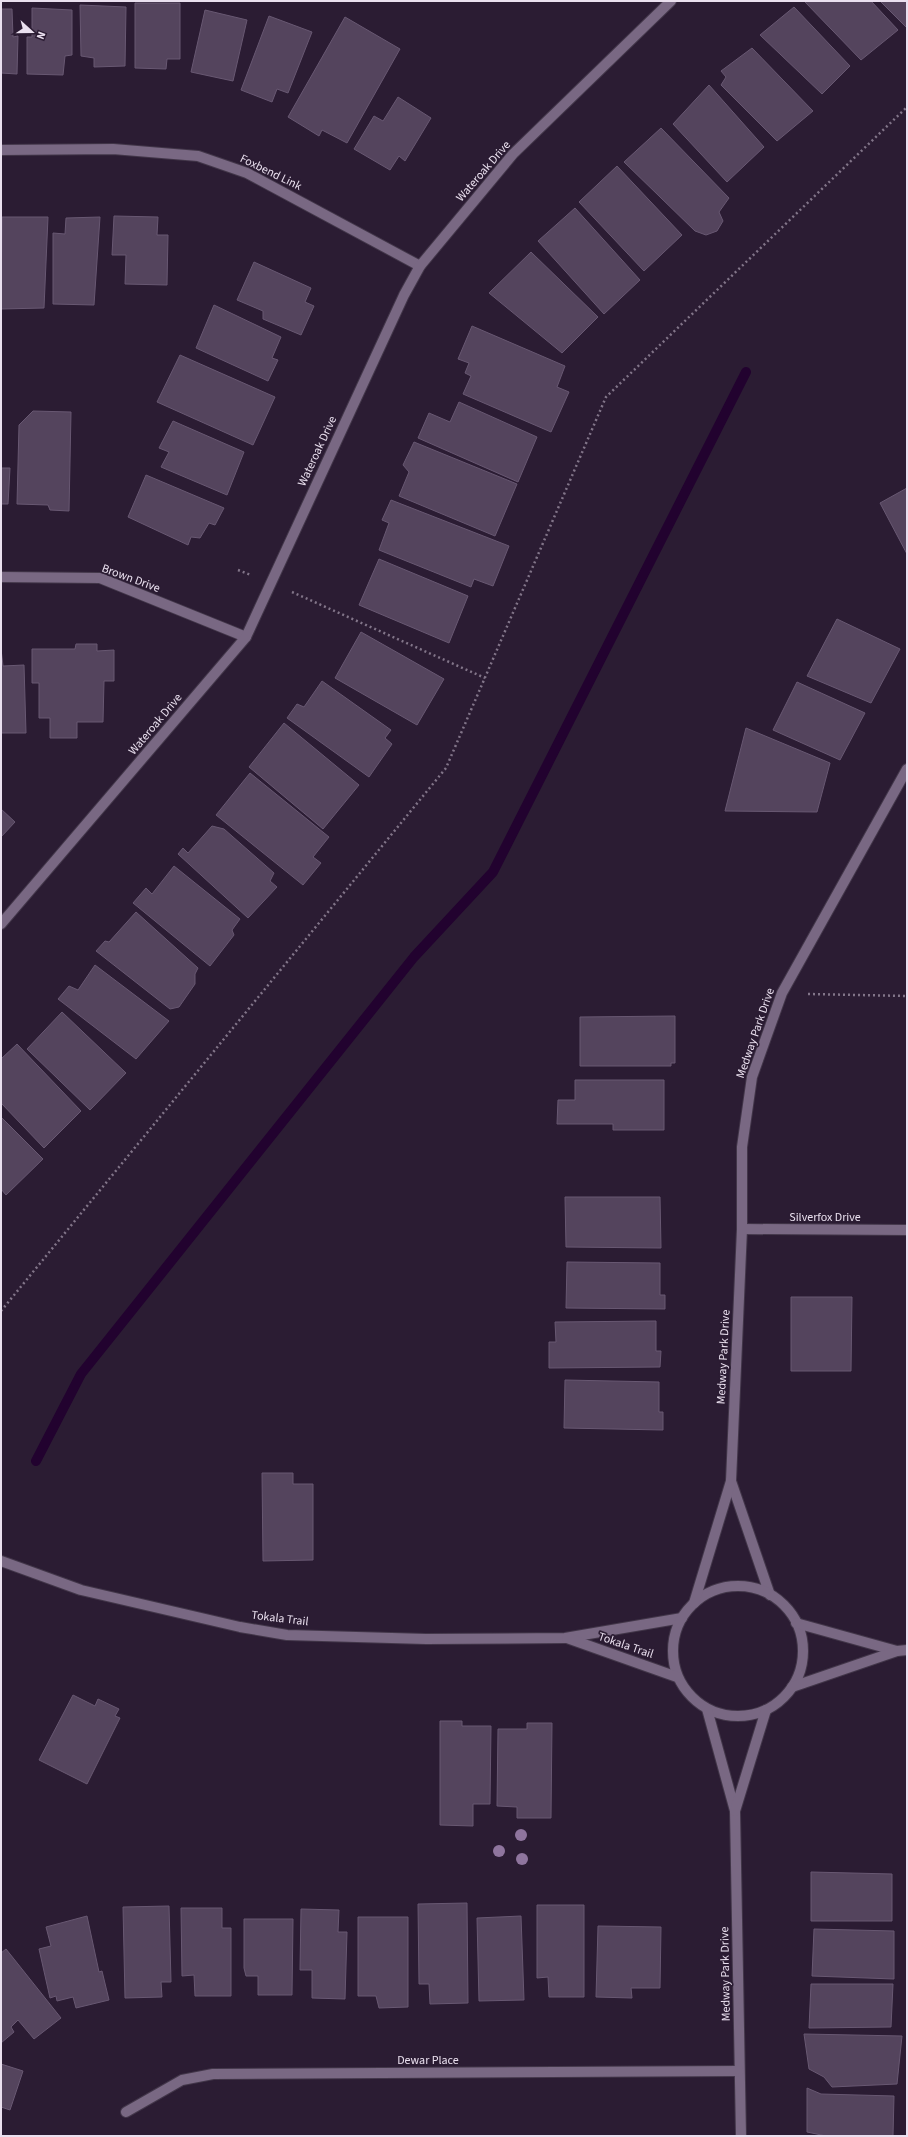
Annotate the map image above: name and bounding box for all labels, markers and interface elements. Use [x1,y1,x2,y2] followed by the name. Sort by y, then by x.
[12,12,52,52] north arrow
[33,29,49,42] text: N
[452,137,515,205] street label: Wateroak Drive
[237,150,305,195] street label: Foxbend Link
[294,413,341,489] street label: Wateroak Drive
[99,560,163,597] street label: Brown Drive
[125,690,186,759] street label: Wateroak Drive
[732,986,779,1081] street label: Medway Park Drive
[789,1209,861,1226] street label: Silverfox Drive
[713,1309,734,1405] street label: Medway Park Drive
[250,1607,309,1630] street label: Tokala Trail
[596,1628,656,1663] street label: Tokala Trail
[716,1926,735,2022] street label: Medway Park Drive
[397,2052,459,2069] street label: Dewar Place

